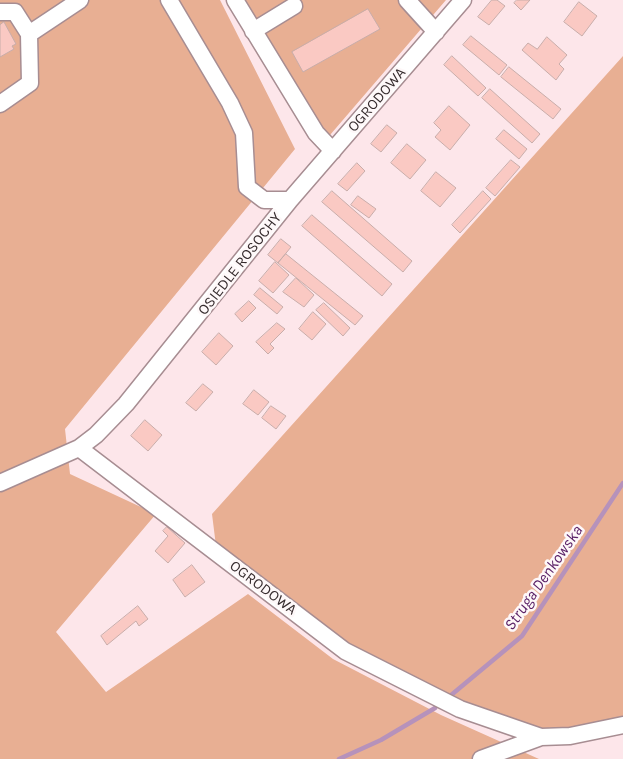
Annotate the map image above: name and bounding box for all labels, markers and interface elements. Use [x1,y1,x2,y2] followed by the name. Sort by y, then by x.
[344,64,410,136] street label: OGRODOWA
[194,209,286,319] street label: OSIEDLE ROSOCHY
[501,522,587,634] water label: Struga Denkowska
[226,557,300,619] street label: OGRODOWA

